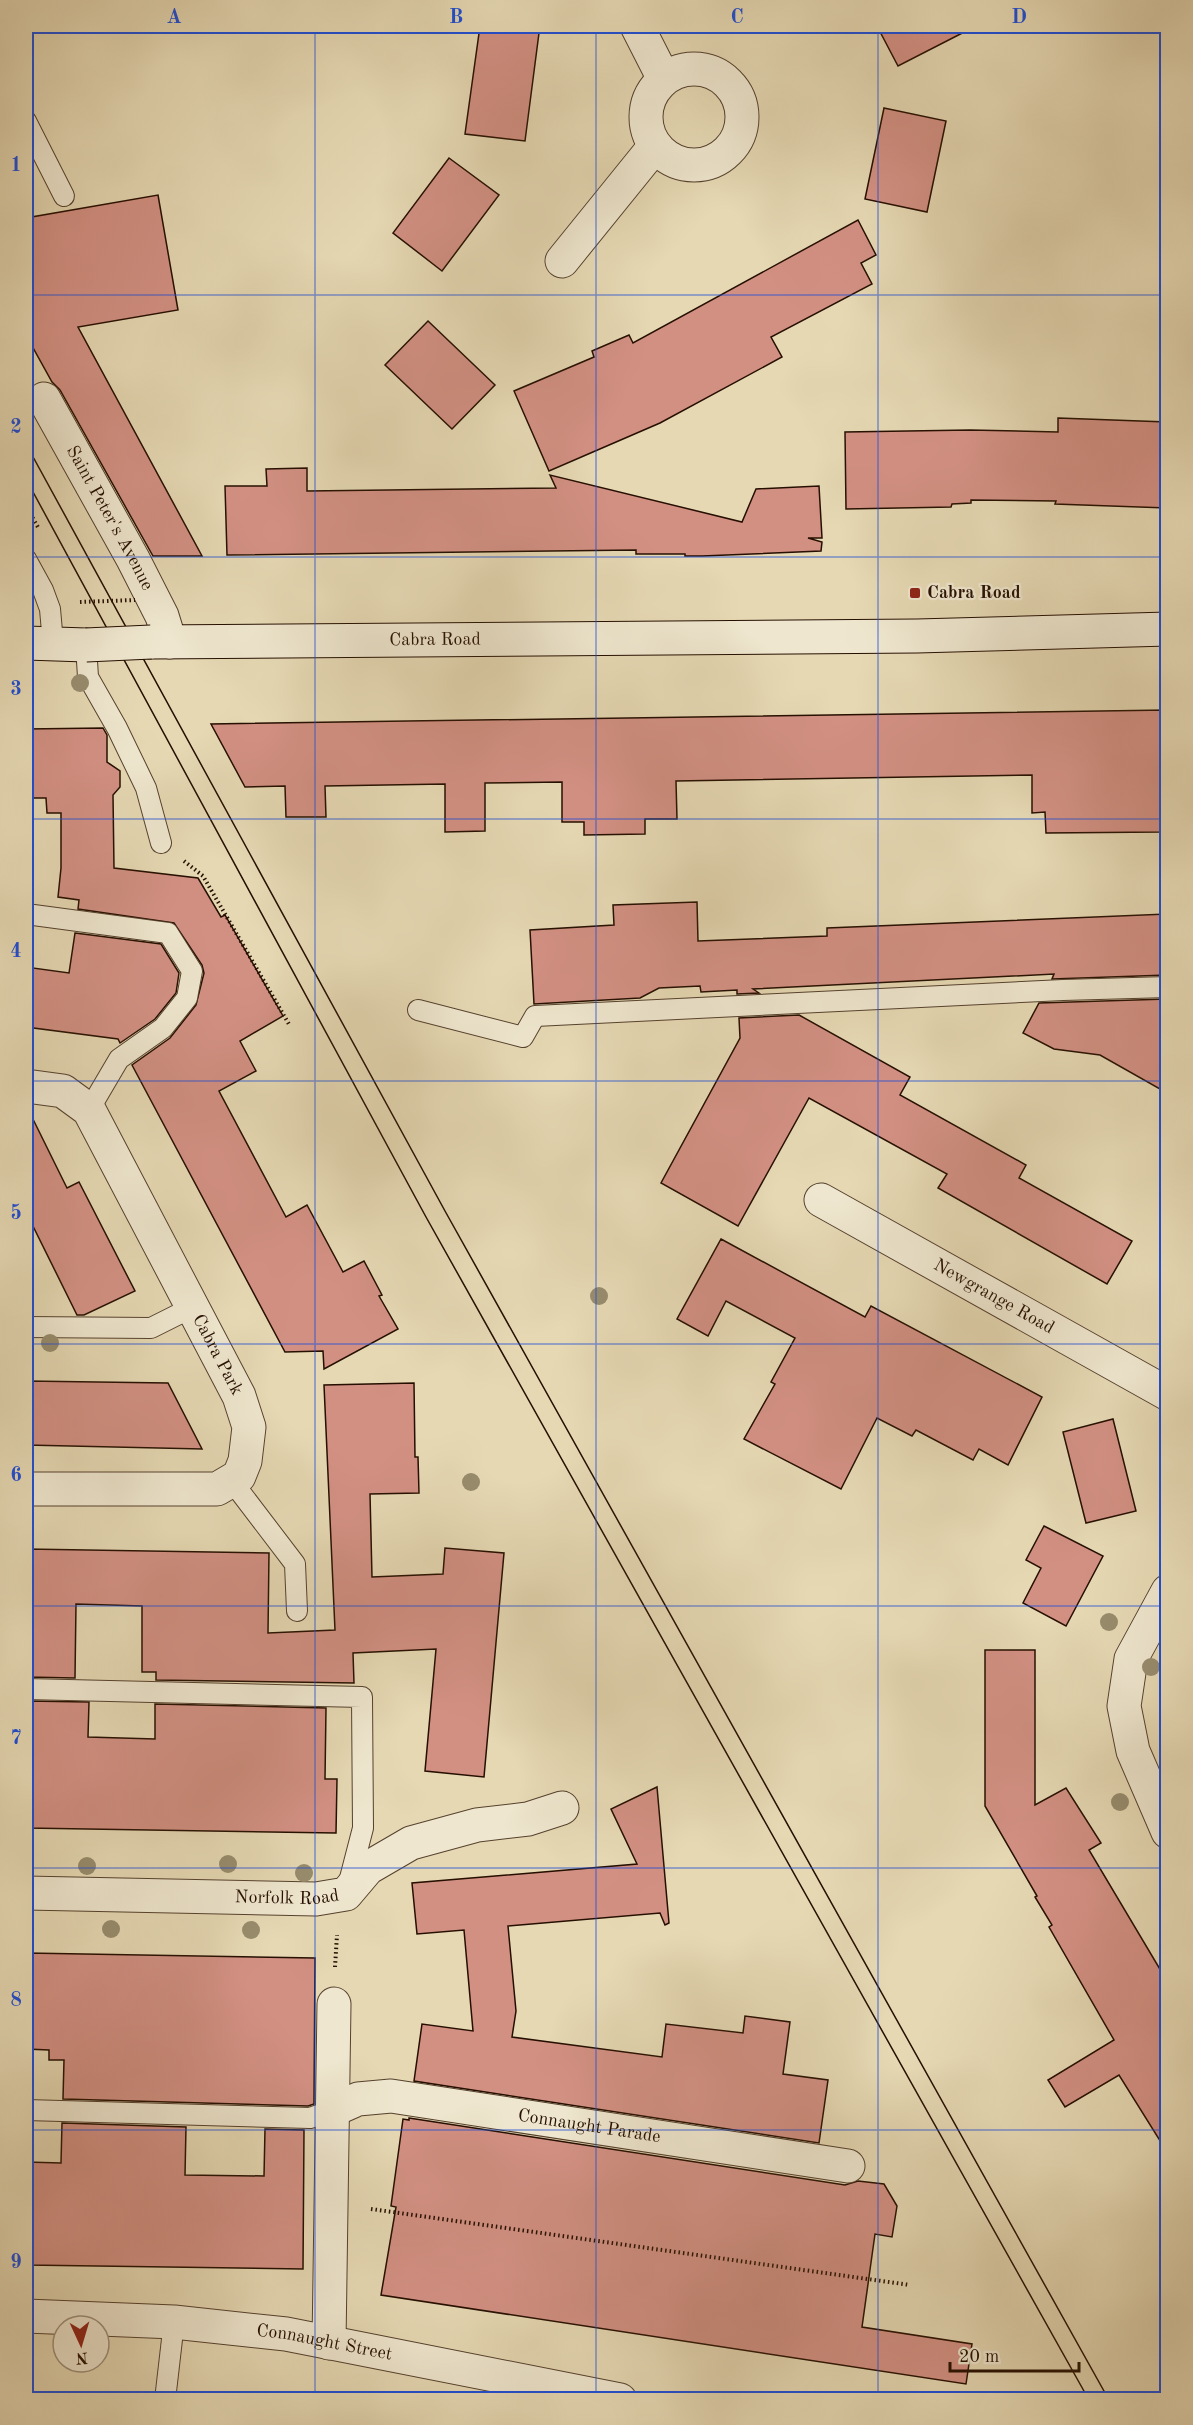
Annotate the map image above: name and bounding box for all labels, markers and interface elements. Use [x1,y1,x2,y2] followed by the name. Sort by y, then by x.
[166,8,182,28] text: A
[449,8,463,28] text: B
[730,8,744,28] text: C
[1011,8,1027,28] text: D
[10,156,22,176] text: 1
[10,418,22,438] text: 2
[63,443,156,593] street label: Saint Peter's Avenue
[927,584,1021,602] place label: Cabra Road
[908,586,922,600] marker: Cabra Road
[389,630,481,649] street label: Cabra Road
[10,680,22,700] text: 3
[10,942,22,962] text: 4
[10,1203,22,1224] text: 5
[930,1256,1057,1337] street label: Newgrange Road
[189,1311,246,1398] street label: Cabra Park
[10,1466,22,1486] text: 6
[10,1729,22,1749] text: 7
[235,1886,340,1909] street label: Norfolk Road
[10,1991,22,2011] text: 8
[517,2107,662,2146] street label: Connaught Parade
[10,2253,22,2273] text: 9
[51,2314,111,2374] north arrow
[256,2322,394,2364] street label: Connaught Street
[950,2335,1079,2373] scale bar
[959,2348,999,2366] text: 20 m
[74,2349,89,2365] text: N

